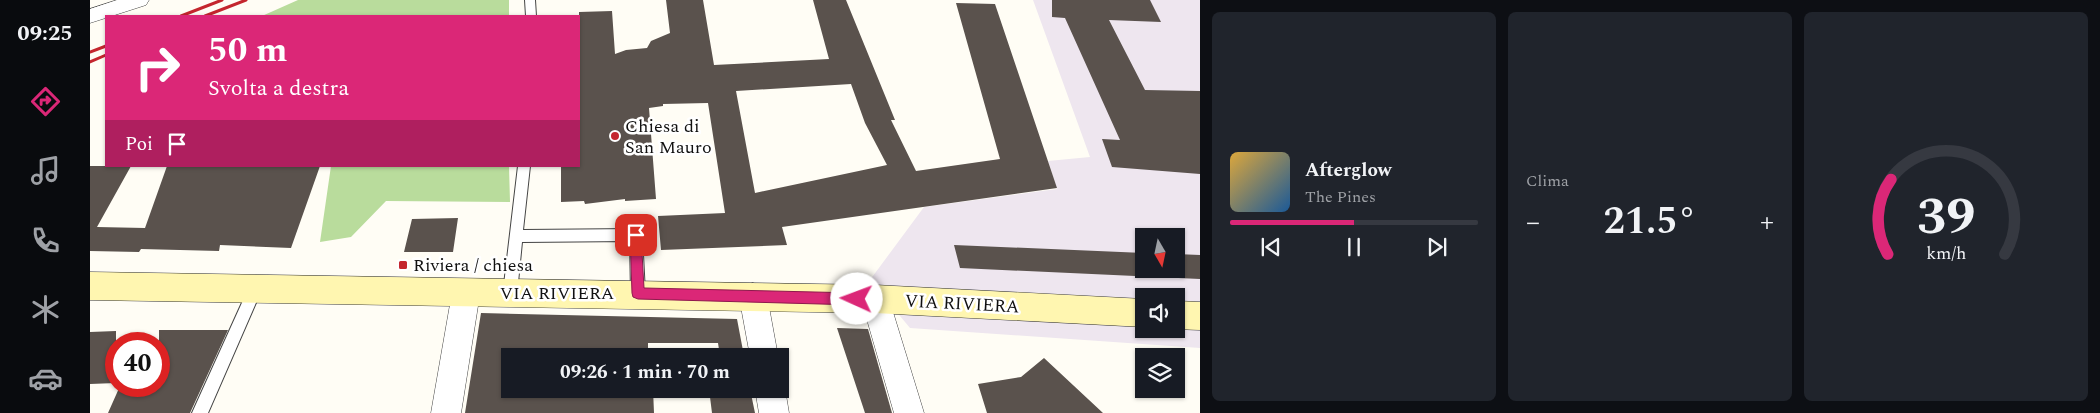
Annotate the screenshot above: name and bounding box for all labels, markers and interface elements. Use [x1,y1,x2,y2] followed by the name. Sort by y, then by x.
[17,17,73,50] text: 09:25
[208,24,288,77] text: 50 m
[125,35,190,100] icon: right
[208,72,349,105] text: Svolta a destra
[28,84,63,119] icon: directions
[625,113,712,161] place label: Chiesa di San Mauro
[125,130,153,159] text: Poi
[163,130,191,158] icon: arrive
[609,130,621,142] marker: Chiesa di San Mauro
[28,153,63,188] icon: music
[1305,156,1392,185] text: Afterglow
[1526,169,1569,193] text: Clima
[1917,178,1975,257] text: 39
[1305,185,1376,209] text: The Pines
[1603,193,1697,251] text: 21.5°
[1526,201,1540,244] text: −
[1760,201,1774,244] text: +
[615,214,657,256] pin
[622,221,650,249] icon: arrive
[28,223,63,258] icon: phone
[1135,228,1185,278] north arrow
[1135,228,1185,398] map controls
[1257,233,1285,261] icon: previous
[1340,233,1368,261] icon: pause
[1423,233,1451,261] icon: next
[1926,240,1966,267] text: km/h
[413,252,533,279] place label: Riviera / chiesa
[397,259,409,271] marker: Riviera / chiesa
[830,272,882,324] position arrow
[500,280,614,307] street label: VIA RIVIERA
[904,288,1020,320] street label: VIA RIVIERA
[1135,288,1185,338] button: sound
[28,292,63,327] icon: climate
[105,332,170,397] speed limit sign: 40
[1135,348,1185,398] button: layers
[560,358,730,387] text: 09:26 · 1 min · 70 m
[28,361,63,396] icon: car

